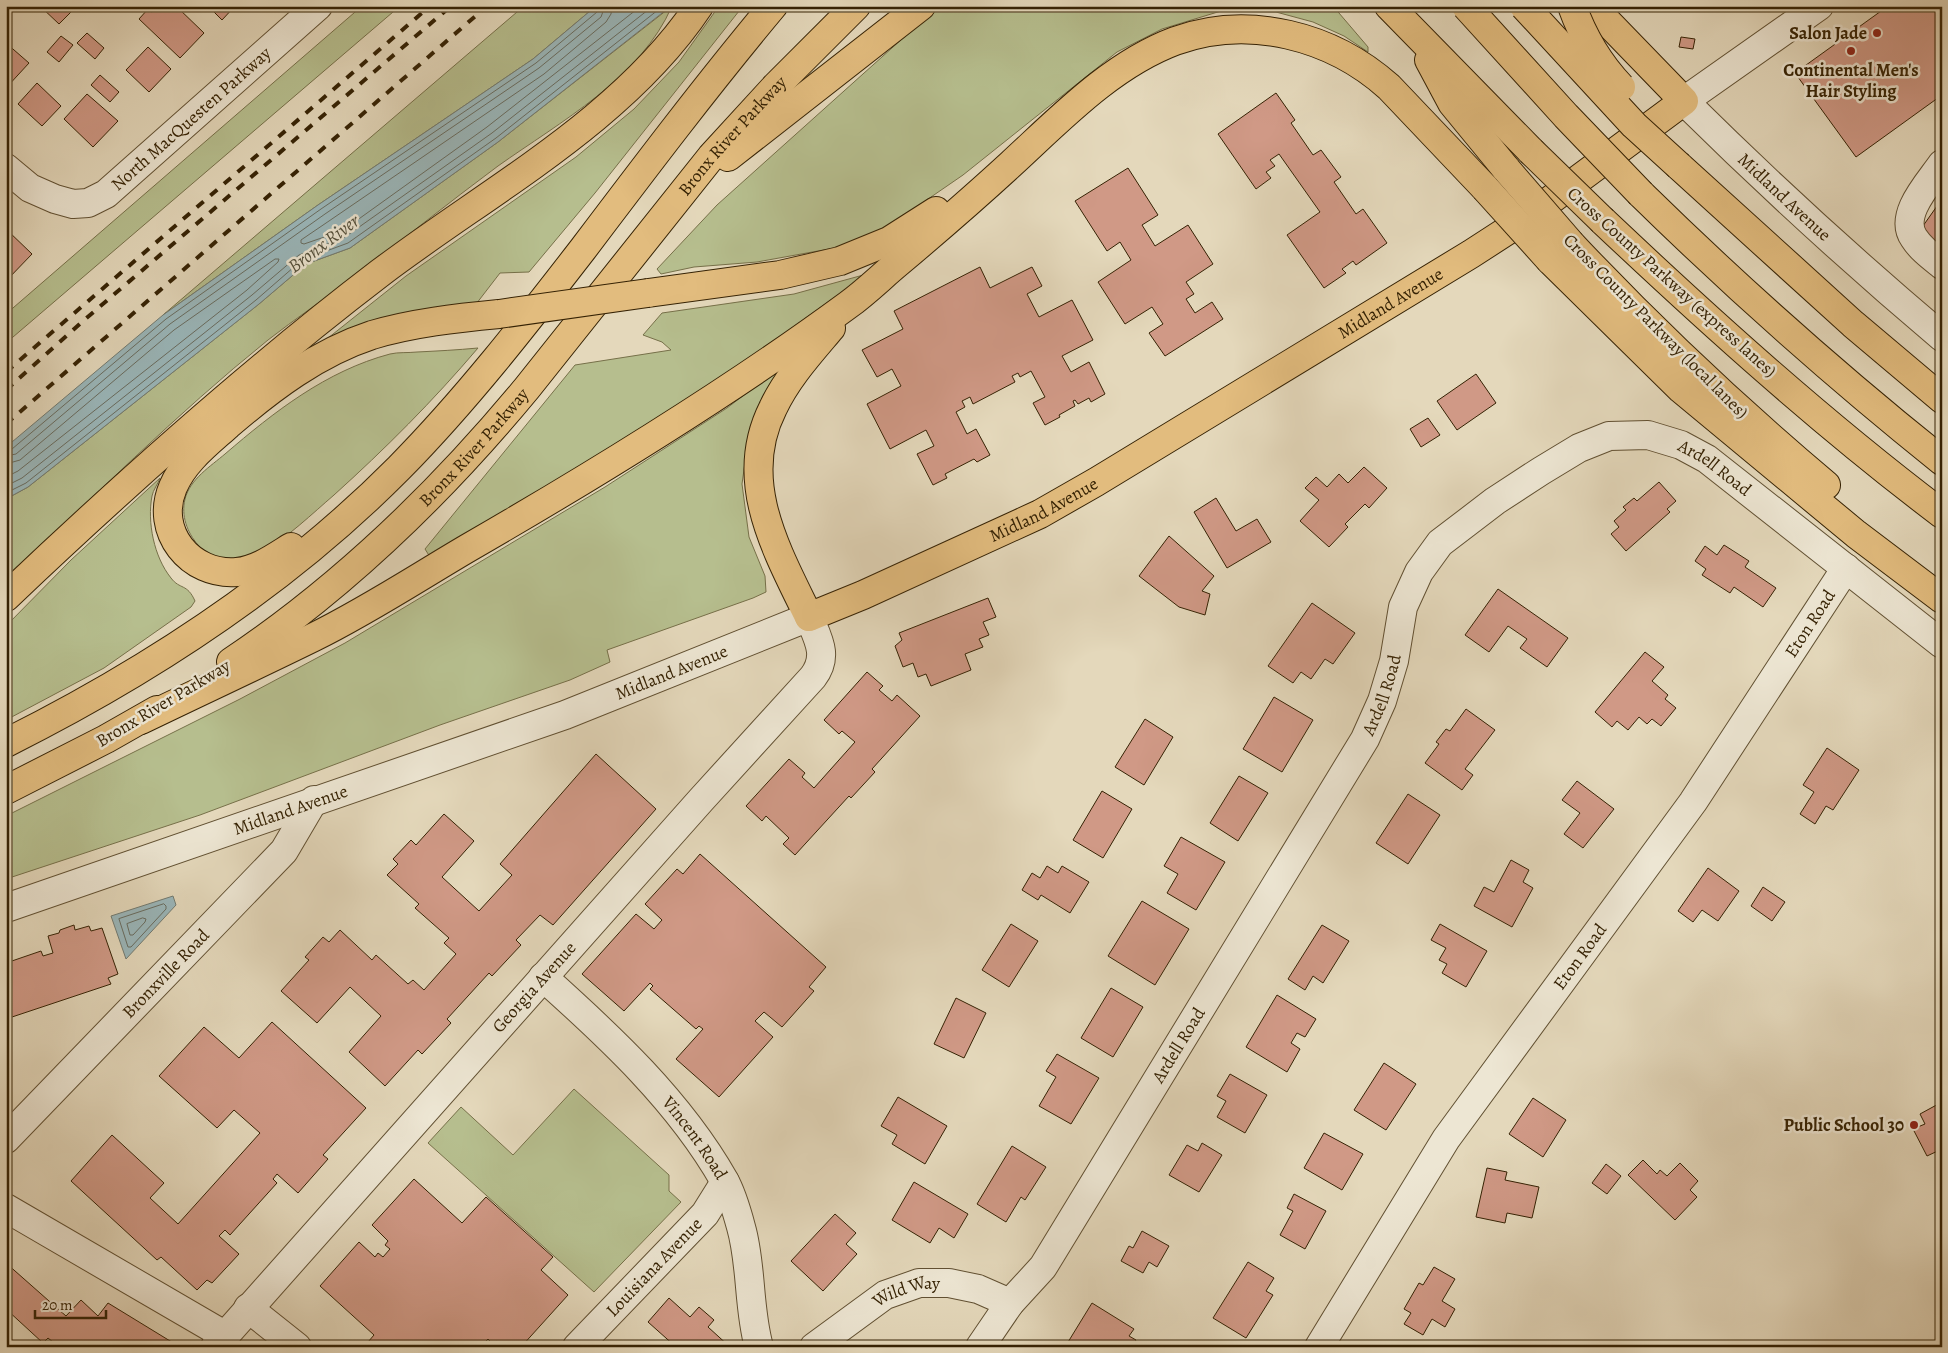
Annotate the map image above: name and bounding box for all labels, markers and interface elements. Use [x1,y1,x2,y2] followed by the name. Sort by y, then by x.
[1789,21,1867,45] place label: Salon Jade
[1871,27,1883,39] marker: Salon Jade
[106,41,277,196] street label: North MacQuesten Parkway
[1845,45,1857,57] marker: Continental Men's Hair Styling
[1783,58,1919,103] place label: Continental Men's Hair Styling
[673,70,792,201] street label: Bronx River Parkway
[1733,148,1836,246] street label: Midland Avenue
[1562,181,1782,383] street label: Cross County Parkway (express lanes)
[283,208,366,279] water label: Bronx River
[1558,228,1754,424] street label: Cross County Parkway (local lanes)
[1333,262,1448,344] street label: Midland Avenue
[414,382,535,512] street label: Bronx River Parkway
[1673,433,1757,502] street label: Ardell Road
[985,471,1102,548] street label: Midland Avenue
[1779,584,1841,662] street label: Eton Road
[611,639,731,706] street label: Midland Avenue
[1356,652,1407,740] street label: Ardell Road
[91,653,235,753] street label: Bronx River Parkway
[230,779,351,841] street label: Midland Avenue
[1547,918,1612,994] street label: Eton Road
[117,923,215,1023] street label: Bronxville Road
[487,936,581,1038] street label: Georgia Avenue
[1146,1002,1211,1088] street label: Ardell Road
[656,1090,733,1184] street label: Vincent Road
[1784,1113,1904,1137] place label: Public School 30
[1908,1119,1920,1131] marker: Public School 30
[601,1212,707,1322] street label: Louisiana Avenue
[867,1269,941,1313] street label: Wild Way
[35,1288,106,1320] scale bar
[42,1295,73,1315] text: 20 m

